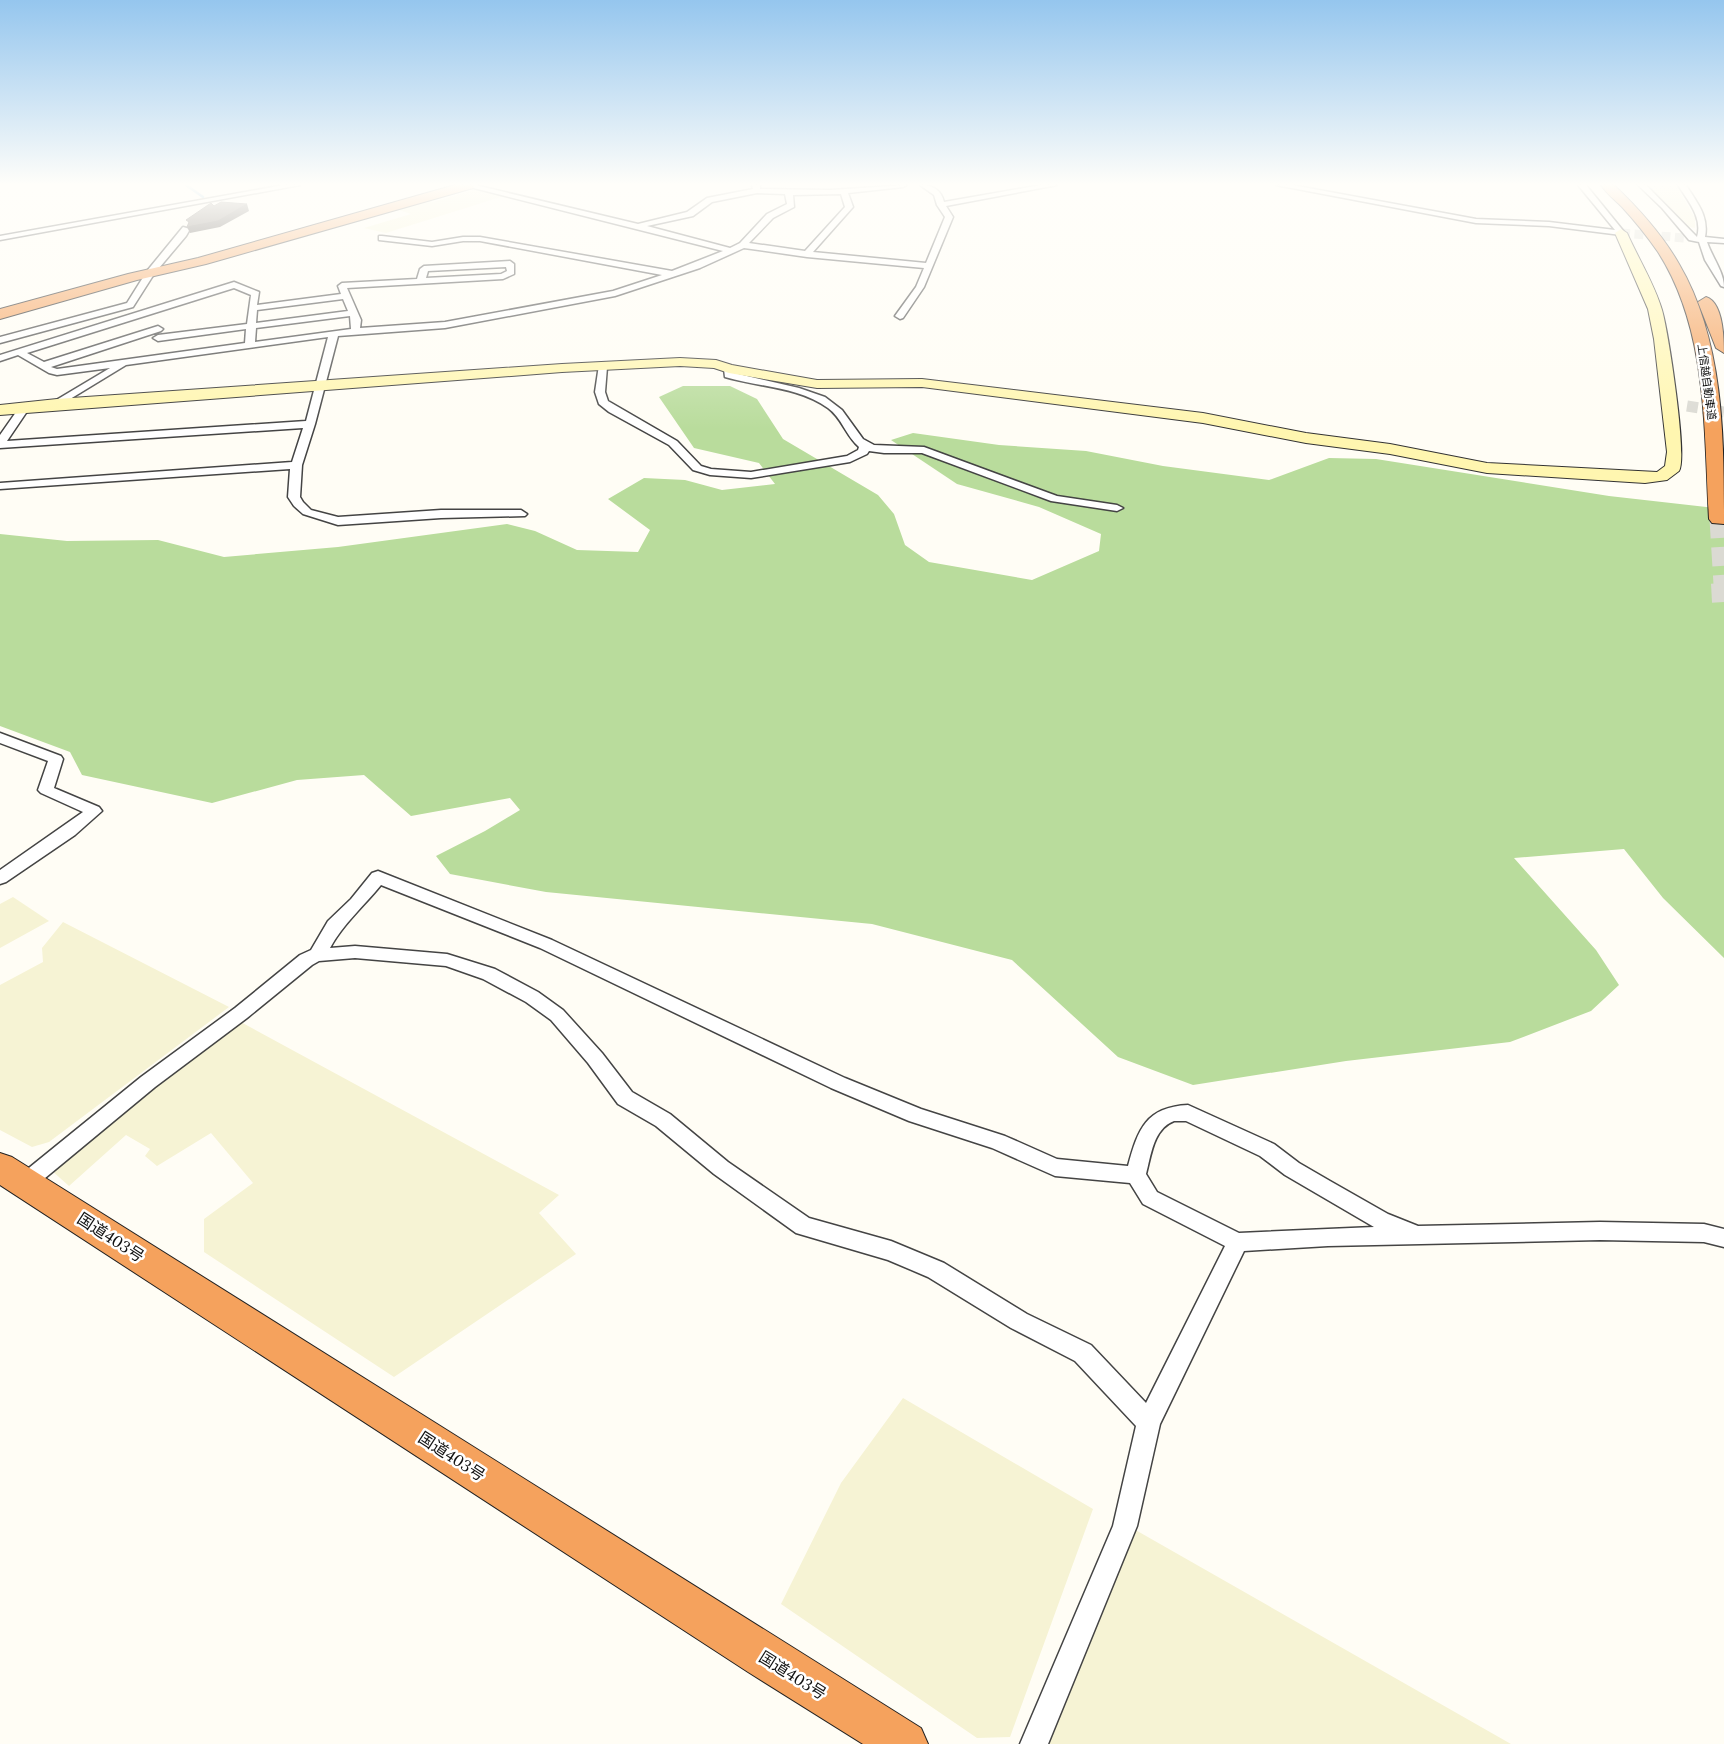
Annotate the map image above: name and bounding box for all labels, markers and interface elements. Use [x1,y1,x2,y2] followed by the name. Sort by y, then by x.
[1695,343,1719,421] street label: 上信越自動車道
[74,1208,148,1266] street label: 国道403号
[415,1427,489,1485] street label: 国道403号
[756,1647,830,1703] street label: 国道403号

